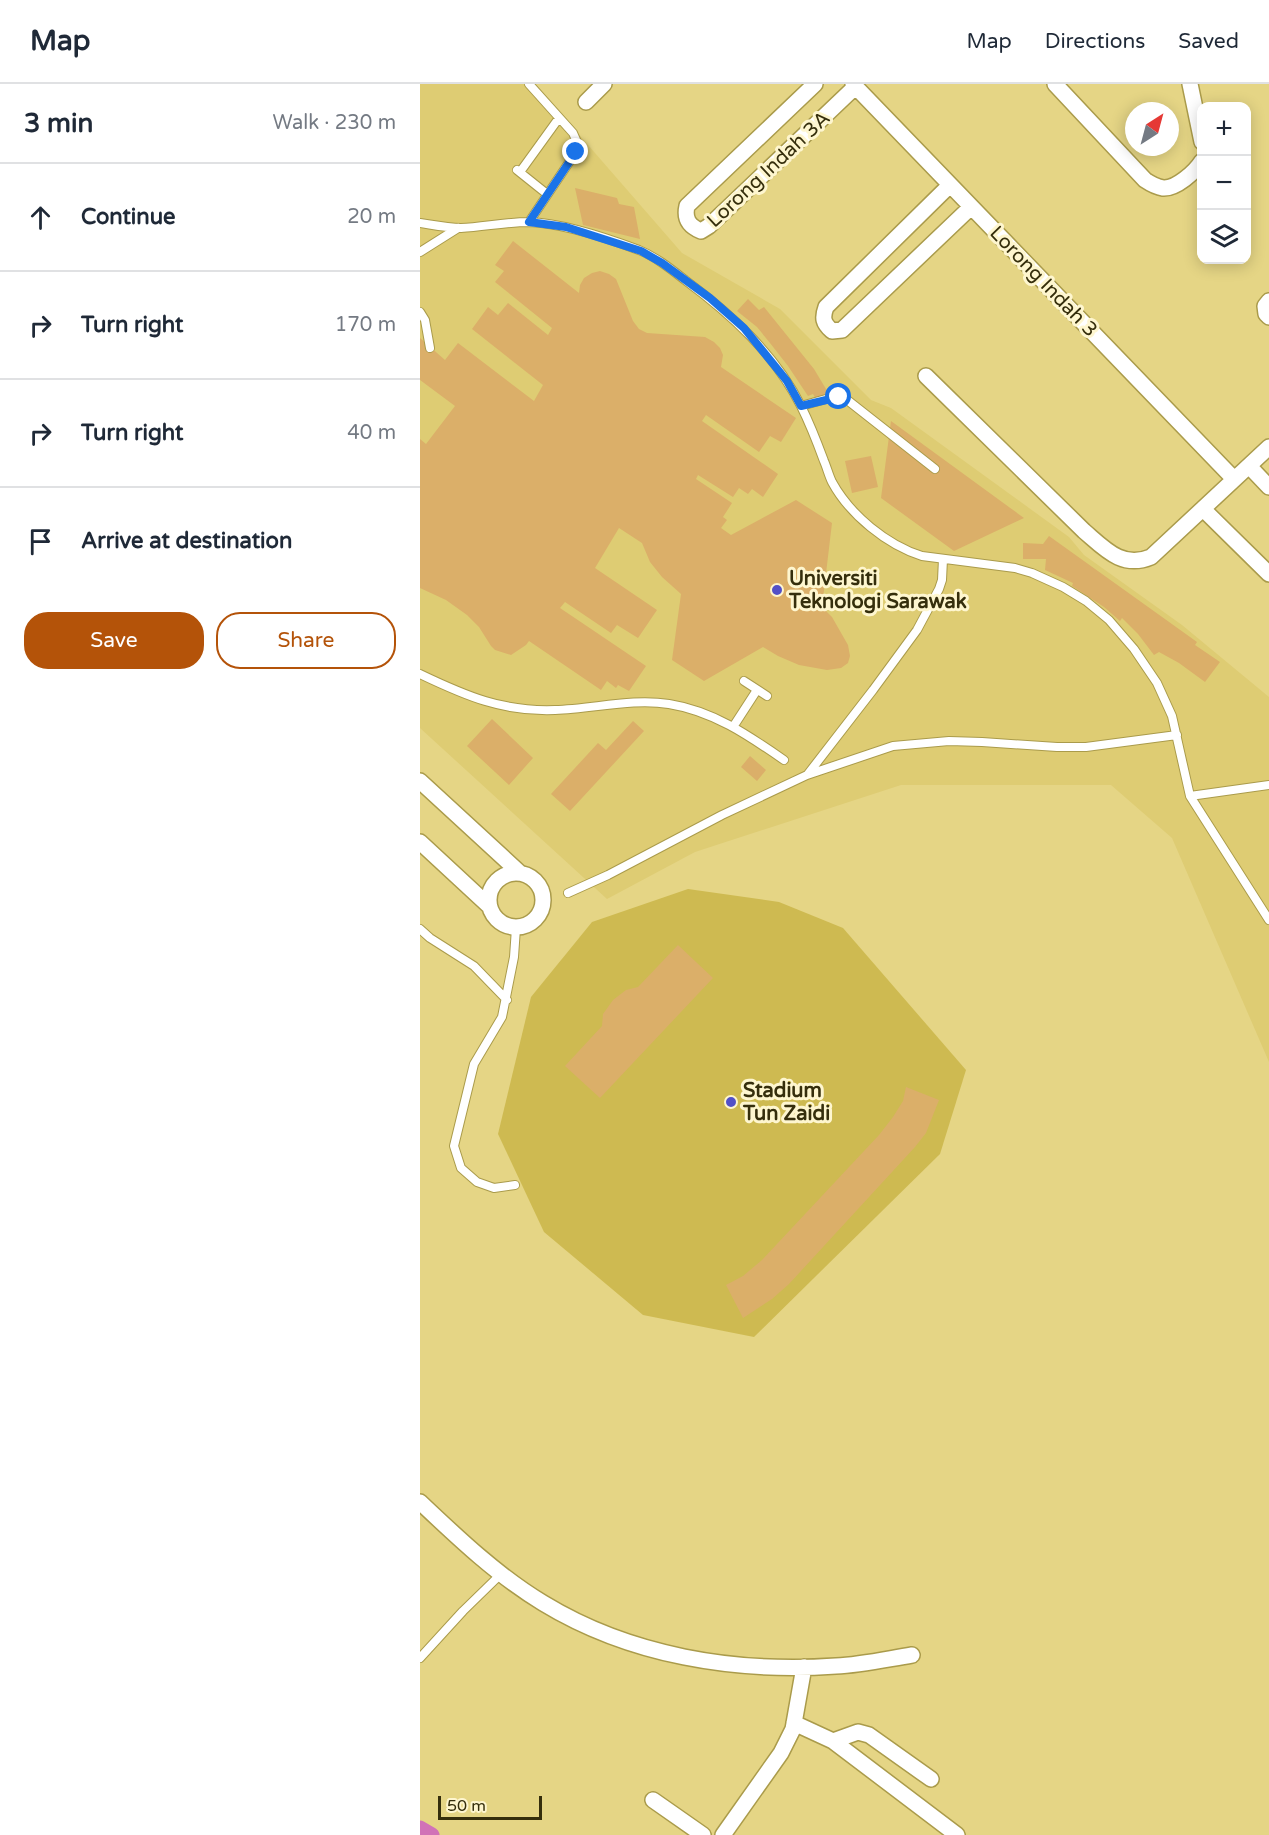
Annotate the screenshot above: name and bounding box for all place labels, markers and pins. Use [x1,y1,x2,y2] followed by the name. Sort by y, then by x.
[788,567,967,614] place label: Universiti Teknologi Sarawak
[770,583,784,597] marker: Universiti Teknologi Sarawak
[742,1079,830,1126] place label: Stadium Tun Zaidi
[724,1095,738,1109] marker: Stadium Tun Zaidi

